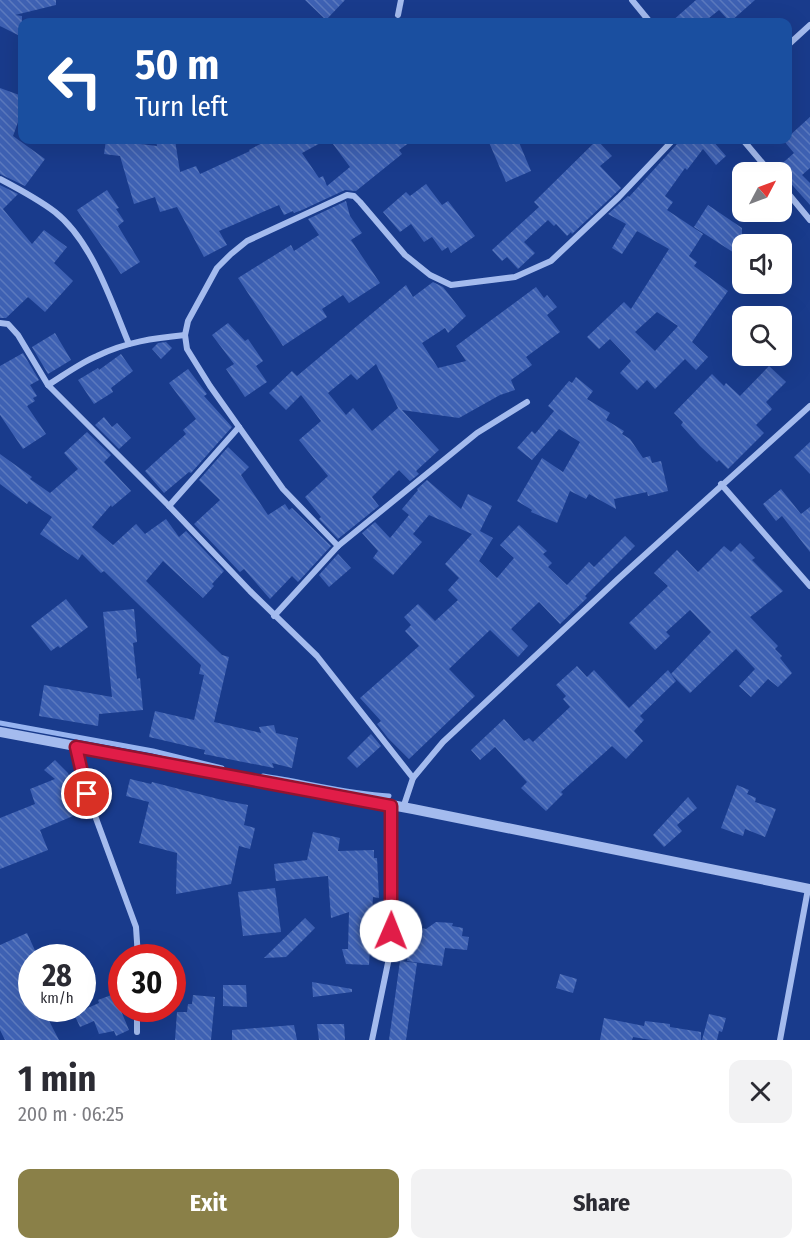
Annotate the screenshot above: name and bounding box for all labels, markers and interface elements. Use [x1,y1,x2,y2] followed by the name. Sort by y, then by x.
[135,40,219,90] text: 50 m
[36,42,114,120] icon: left
[135,91,228,123] text: Turn left
[732,162,792,222] north arrow
[732,162,792,366] map controls
[732,234,792,294] button: sound
[732,306,792,366] button: search
[61,768,112,819] pin
[70,777,103,810] icon: arrive
[359,899,423,963] position arrow
[108,944,186,1022] speed limit sign: 30
[42,958,72,994] text: 28
[40,989,74,1007] text: km/h
[18,1057,96,1101] text: 1 min
[729,1060,792,1123] button: close
[18,1102,124,1126] text: 200 m · 06:25
[18,1169,399,1238] button: Exit
[411,1169,792,1238] button: Share

